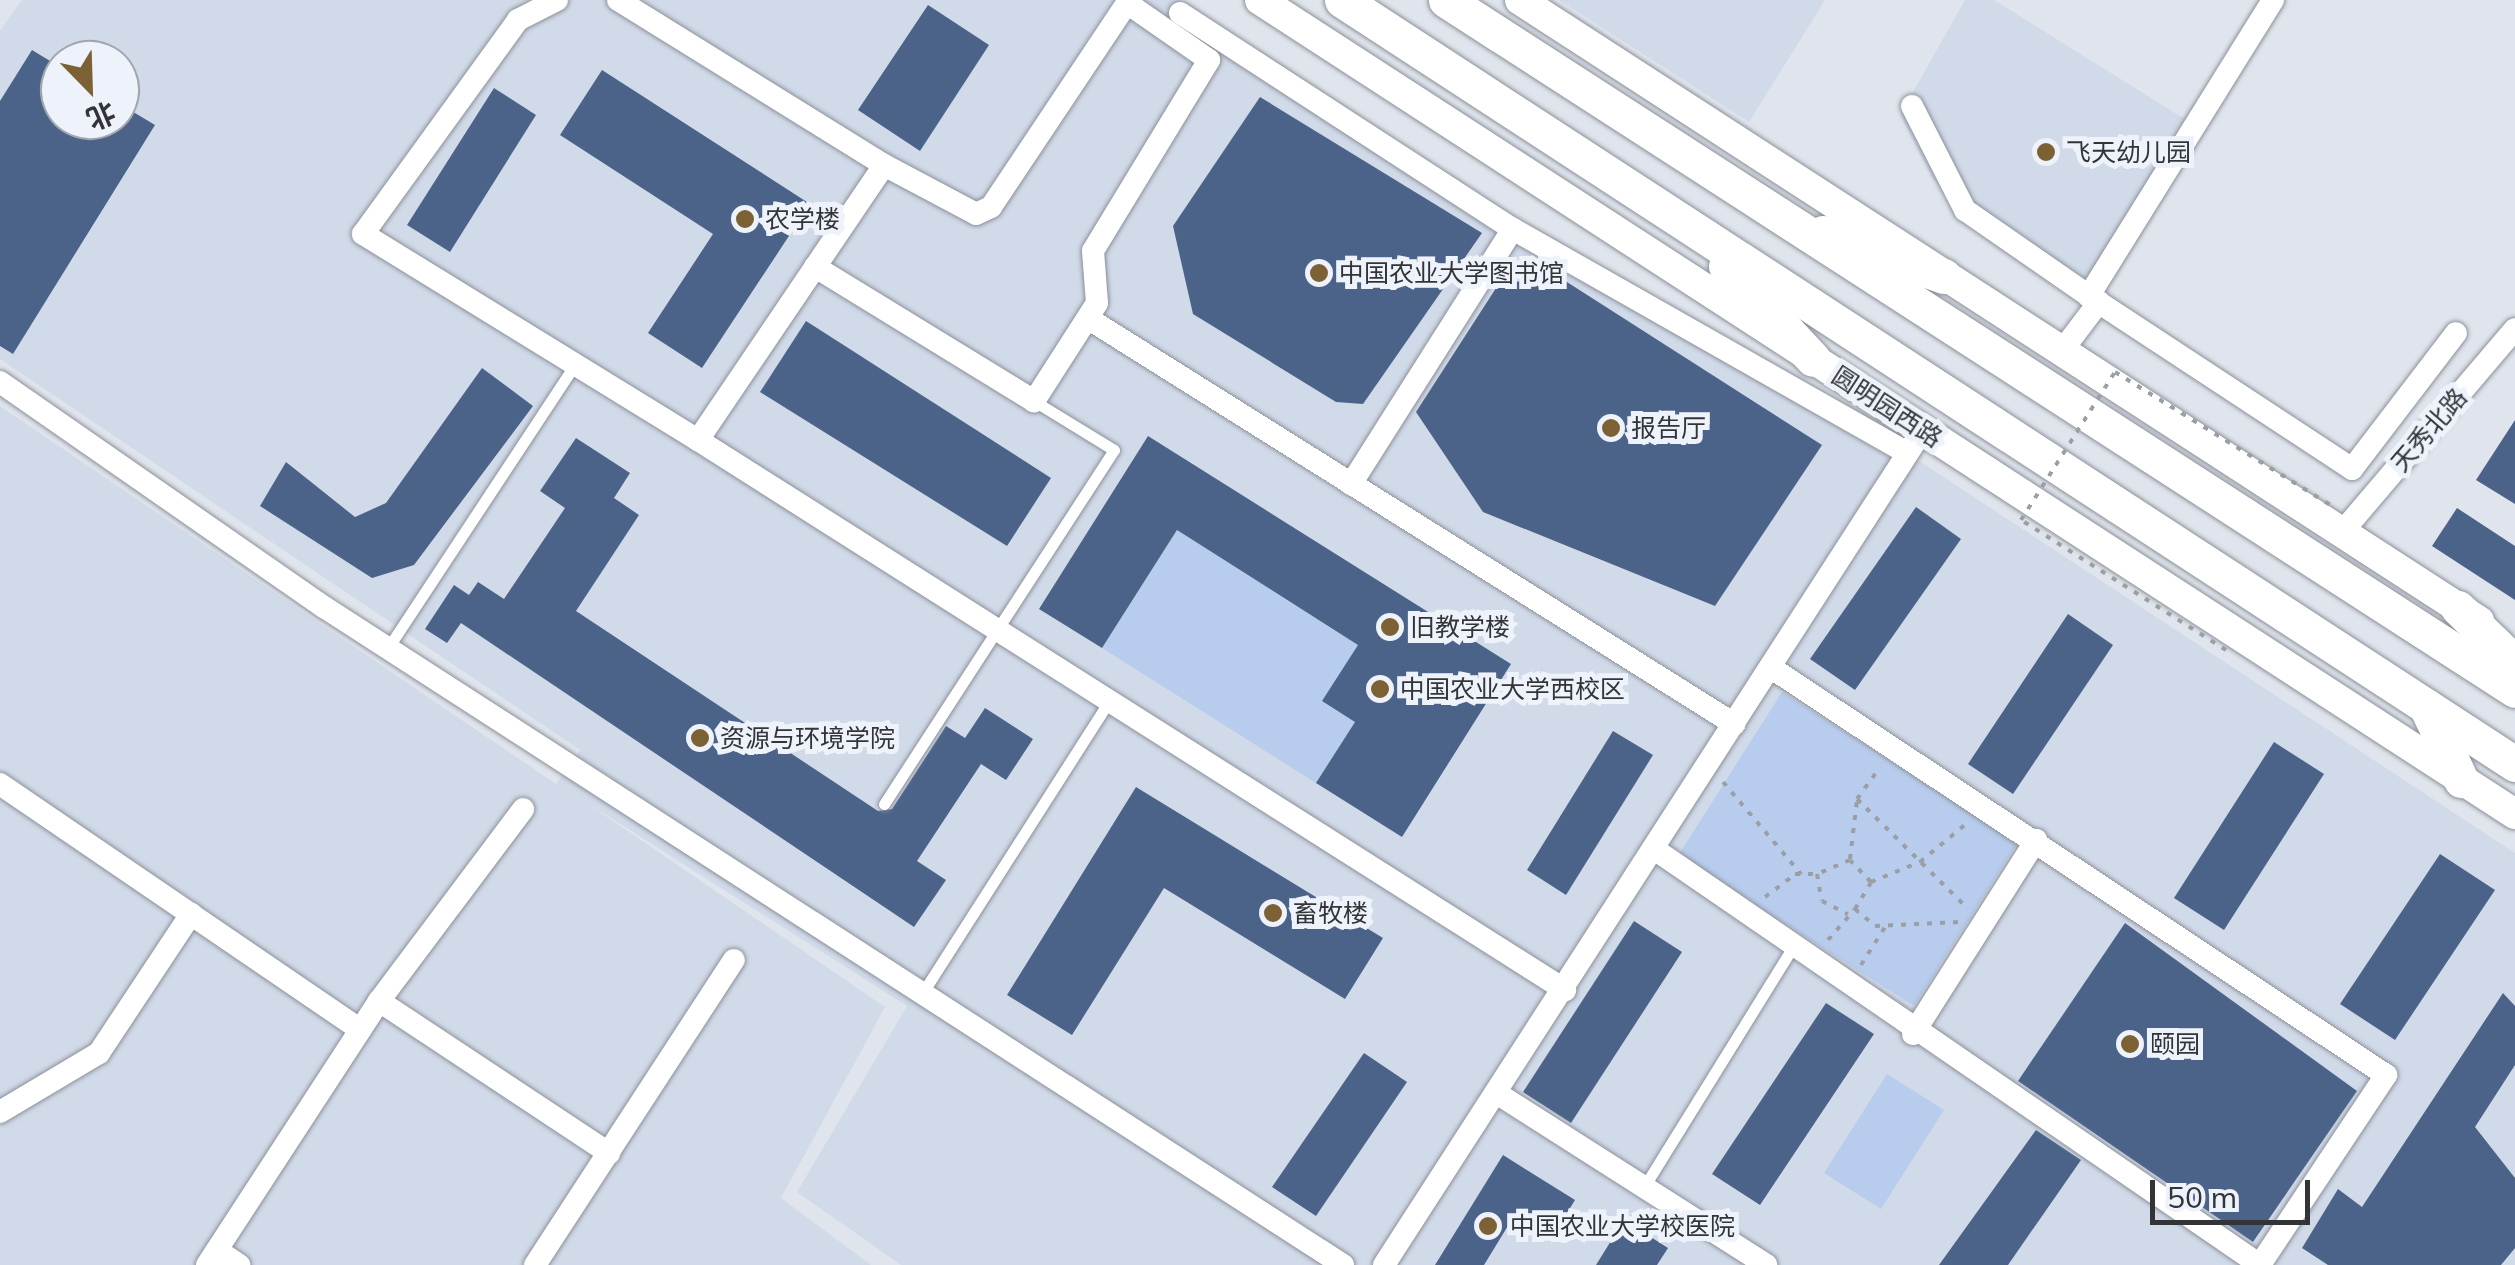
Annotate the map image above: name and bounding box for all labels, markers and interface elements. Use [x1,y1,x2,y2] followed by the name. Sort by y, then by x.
[40,40,140,140] north arrow
[81,95,121,138] text: 北
[2066,137,2191,167] place label: 飞天幼儿园
[2035,141,2057,163] marker: 飞天幼儿园
[765,204,840,234] place label: 农学楼
[734,208,756,230] marker: 农学楼
[1339,258,1564,288] place label: 中国农业大学图书馆
[1308,262,1330,284] marker: 中国农业大学图书馆
[1826,360,1948,454] street label: 圆明园西路
[2385,382,2473,478] street label: 天秀北路
[1631,413,1706,443] place label: 报告厅
[1600,417,1622,439] marker: 报告厅
[1410,612,1510,642] place label: 旧教学楼
[1379,616,1401,638] marker: 旧教学楼
[1400,674,1625,704] place label: 中国农业大学西校区
[1369,678,1391,700] marker: 中国农业大学西校区
[720,723,895,753] place label: 资源与环境学院
[689,727,711,749] marker: 资源与环境学院
[1293,898,1368,928] place label: 畜牧楼
[1262,902,1284,924] marker: 畜牧楼
[2150,1029,2200,1059] place label: 颐园
[2119,1033,2141,1055] marker: 颐园
[2155,1160,2315,1222] scale bar
[2167,1178,2237,1216] text: 50 m
[1510,1211,1735,1241] place label: 中国农业大学校医院
[1475,1213,1501,1239] marker: 中国农业大学校医院

